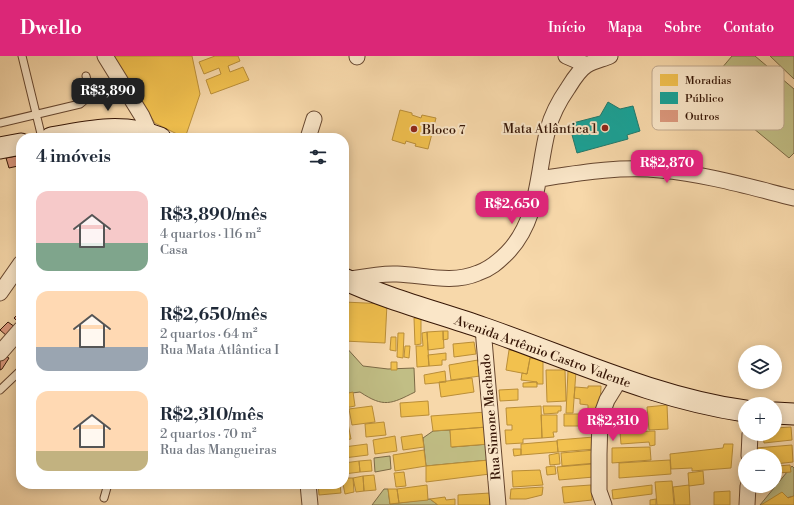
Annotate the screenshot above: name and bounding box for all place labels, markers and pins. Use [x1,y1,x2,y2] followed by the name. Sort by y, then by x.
[71,78,145,112] pin: R$3,890
[503,121,597,137] place label: Mata Atlântica 1
[421,122,466,138] place label: Bloco 7
[600,123,610,133] marker: Mata Atlântica 1
[409,124,419,134] marker: Bloco 7
[630,150,704,184] pin: R$2,870
[475,191,549,225] pin: R$2,650
[576,408,650,442] pin: R$2,310

